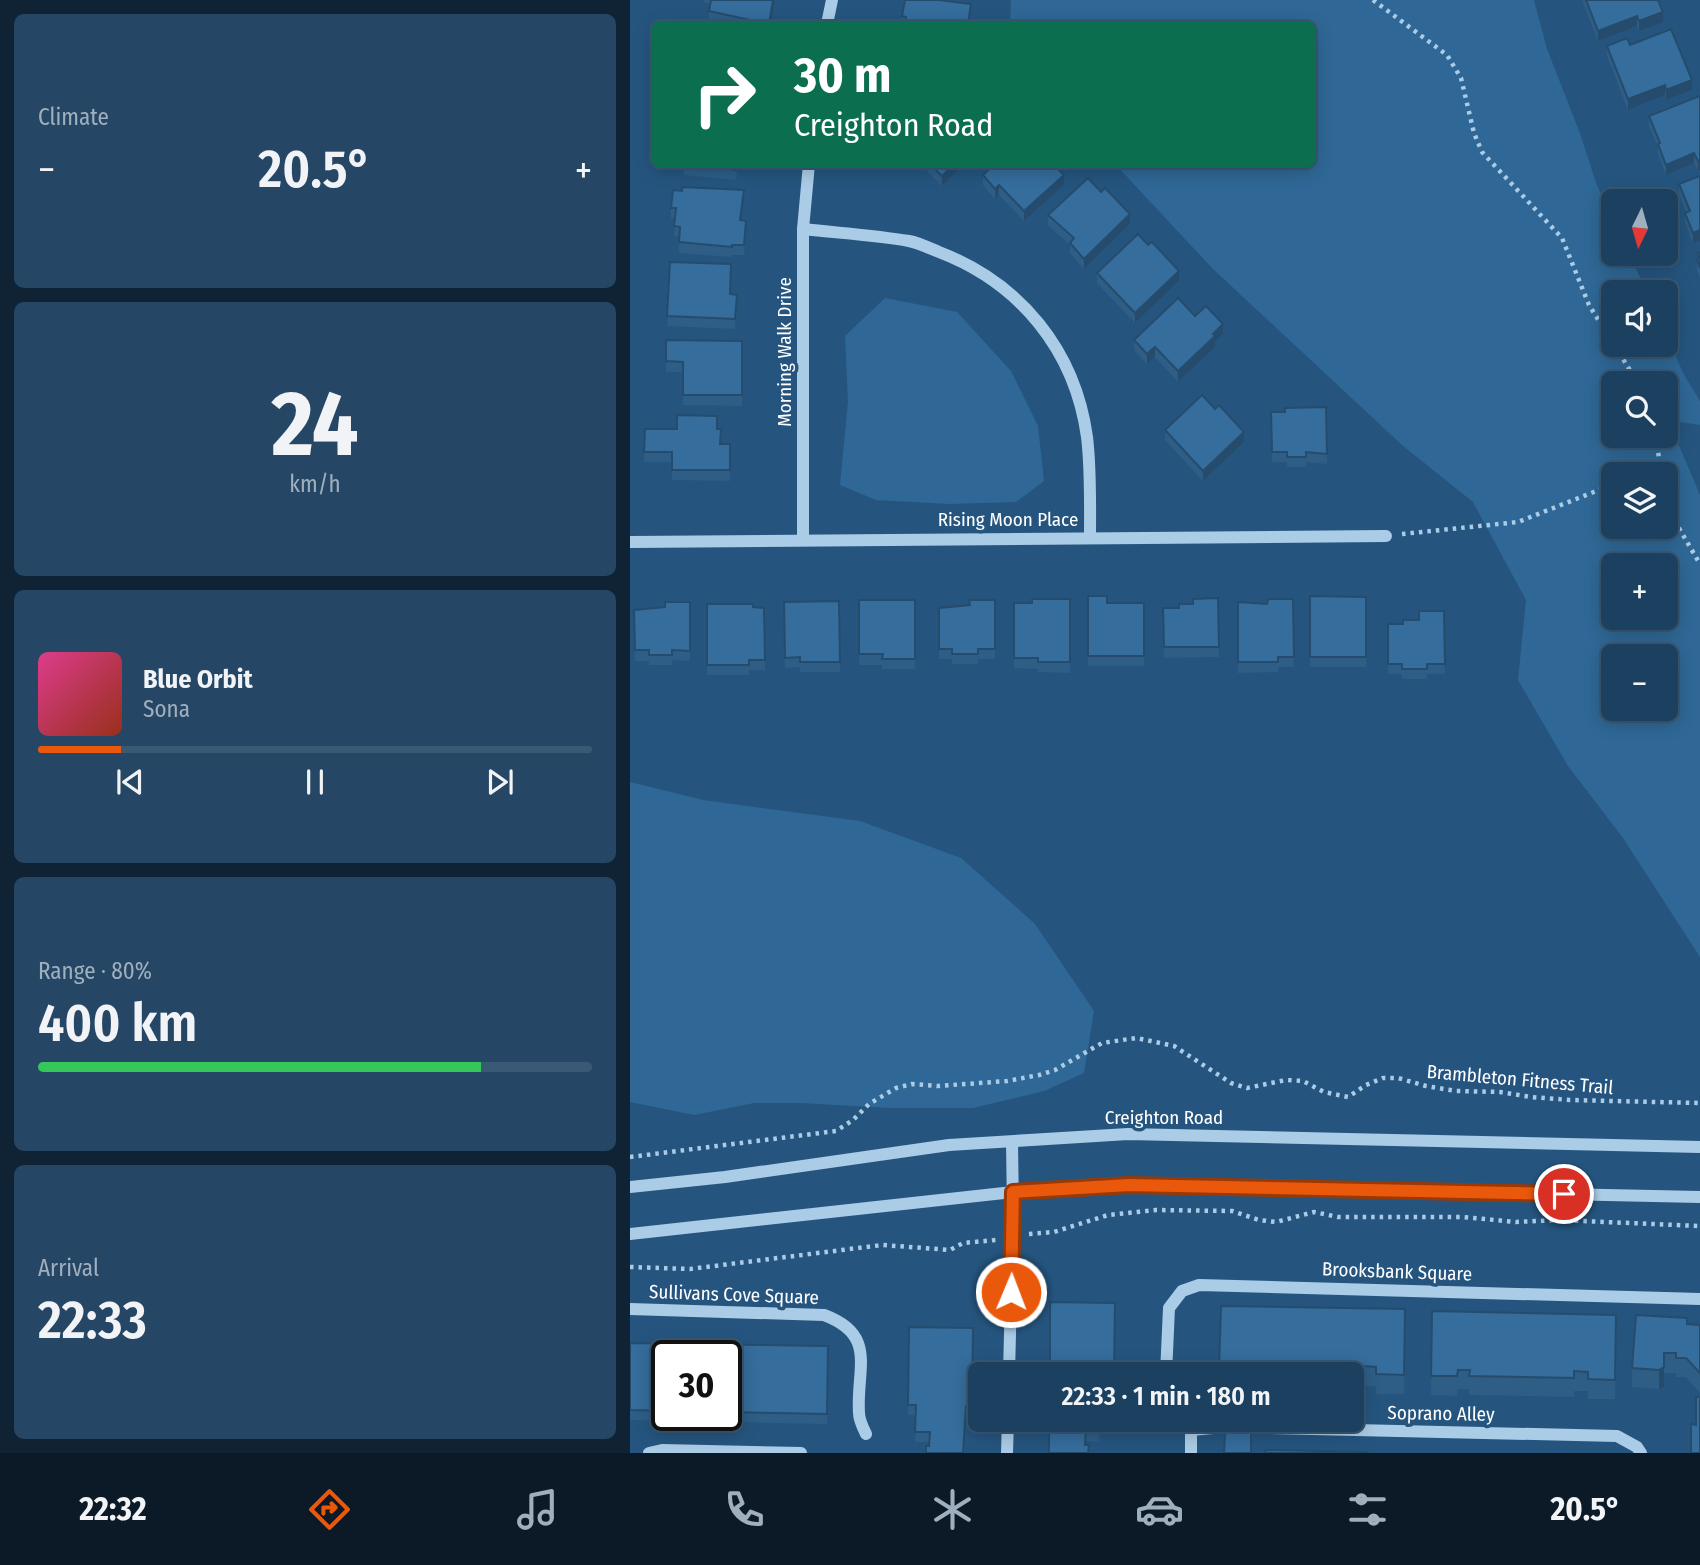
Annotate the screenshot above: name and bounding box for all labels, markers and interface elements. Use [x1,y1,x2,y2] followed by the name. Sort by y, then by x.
[794,46,892,105] text: 30 m
[679,49,770,140] icon: right
[38,103,109,131] text: Climate
[794,106,993,144] text: Creighton Road
[258,138,372,201] text: 20.5°
[38,147,55,193] text: −
[575,147,592,193] text: +
[1601,189,1678,266] north arrow
[1601,189,1678,721] map controls
[773,277,796,427] street label: Morning Walk Drive
[1601,280,1678,357] button: sound
[271,370,359,479] text: 24
[1601,371,1678,448] button: search
[1601,462,1678,539] button: layers
[289,470,341,498] text: km/h
[938,508,1078,531] street label: Rising Moon Place
[1601,553,1678,630] button: +
[1601,644,1678,721] button: −
[143,664,253,695] text: Blue Orbit
[143,695,190,723] text: Sona
[111,763,149,801] icon: previous
[296,763,334,801] icon: pause
[481,763,519,801] icon: next
[38,957,152,985] text: Range · 80%
[38,992,197,1055] text: 400 km
[1426,1060,1614,1099] street label: Brambleton Fitness Trail
[1105,1106,1223,1129] street label: Creighton Road
[1534,1164,1594,1224] pin
[1545,1175,1583,1213] icon: arrive
[38,1254,99,1282] text: Arrival
[974,1255,1048,1329] position arrow
[1321,1257,1472,1286] street label: Brooksbank Square
[649,1280,819,1309] street label: Sullivans Cove Square
[38,1289,147,1352] text: 22:33
[651,1340,742,1431] speed limit sign: 30
[1061,1381,1271,1412] text: 22:33 · 1 min · 180 m
[1387,1401,1495,1426] street label: Soprano Alley
[305,1485,354,1534] icon: directions
[513,1485,562,1534] icon: music
[720,1485,769,1534] icon: phone
[928,1485,977,1534] icon: climate
[1135,1485,1184,1534] icon: car
[1343,1485,1392,1534] icon: filters
[79,1490,146,1528] text: 22:32
[1550,1490,1621,1528] text: 20.5°

